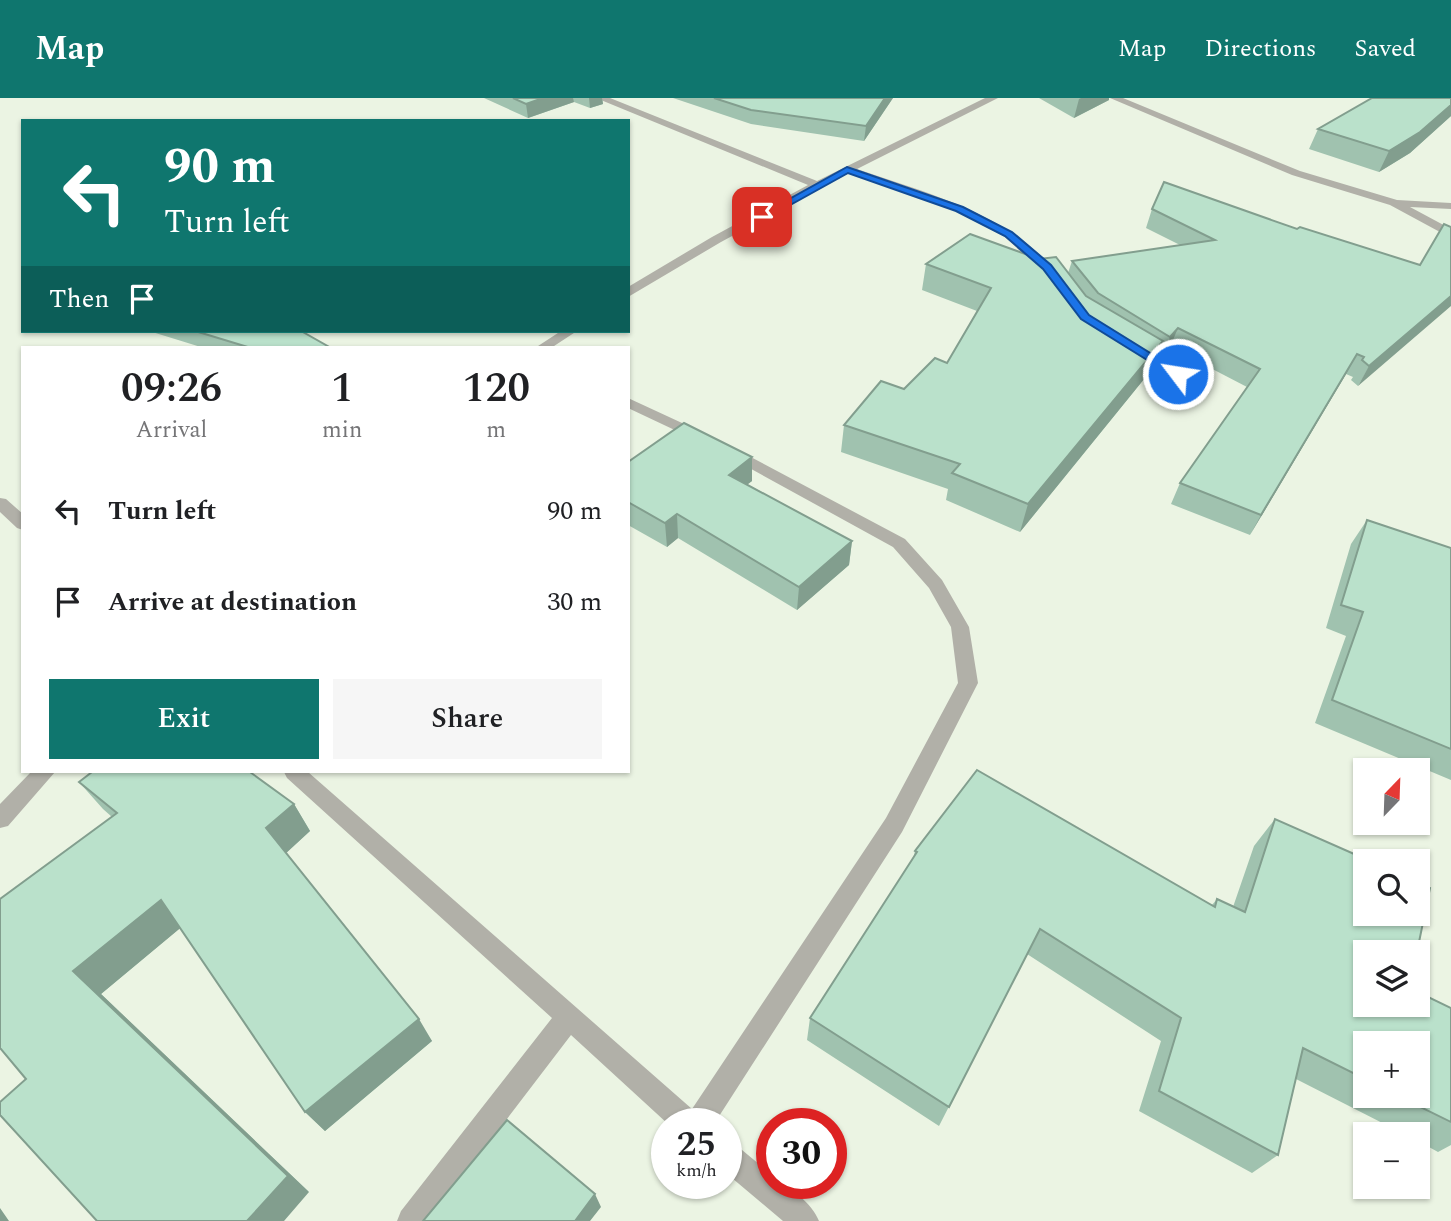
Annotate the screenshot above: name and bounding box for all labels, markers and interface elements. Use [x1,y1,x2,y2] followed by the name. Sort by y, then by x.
[35,24,104,74] text: Map
[1118,31,1166,67] text: Map
[1204,31,1316,67] text: Directions
[1354,31,1416,67] text: Saved
[164,130,275,205] text: 90 m
[49,147,140,238] icon: left
[732,187,792,247] pin
[164,198,290,247] text: Turn left
[743,198,781,236] icon: arrive
[49,279,109,319] text: Then
[123,280,161,318] icon: arrive
[1141,337,1215,411] position arrow
[121,357,222,420] text: 09:26
[331,357,353,420] text: 1
[462,357,530,420] text: 120
[136,413,207,448] text: Arrival
[322,413,362,448] text: min
[486,413,506,448] text: m
[108,491,216,531] text: Turn left
[547,491,602,531] text: 90 m
[49,492,87,530] icon: left
[108,582,357,622] text: Arrive at destination
[547,582,602,622] text: 30 m
[49,583,87,621] icon: arrive
[49,679,319,759] button: Exit
[333,679,602,759] button: Share
[1353,758,1430,835] north arrow
[1353,758,1430,1199] map controls
[1353,849,1430,926] button: search
[1353,940,1430,1017] button: layers
[1353,1031,1430,1108] button: +
[756,1108,847,1199] speed limit sign: 30
[677,1118,716,1171] text: 25
[1353,1122,1430,1199] button: −
[676,1157,717,1184] text: km/h

